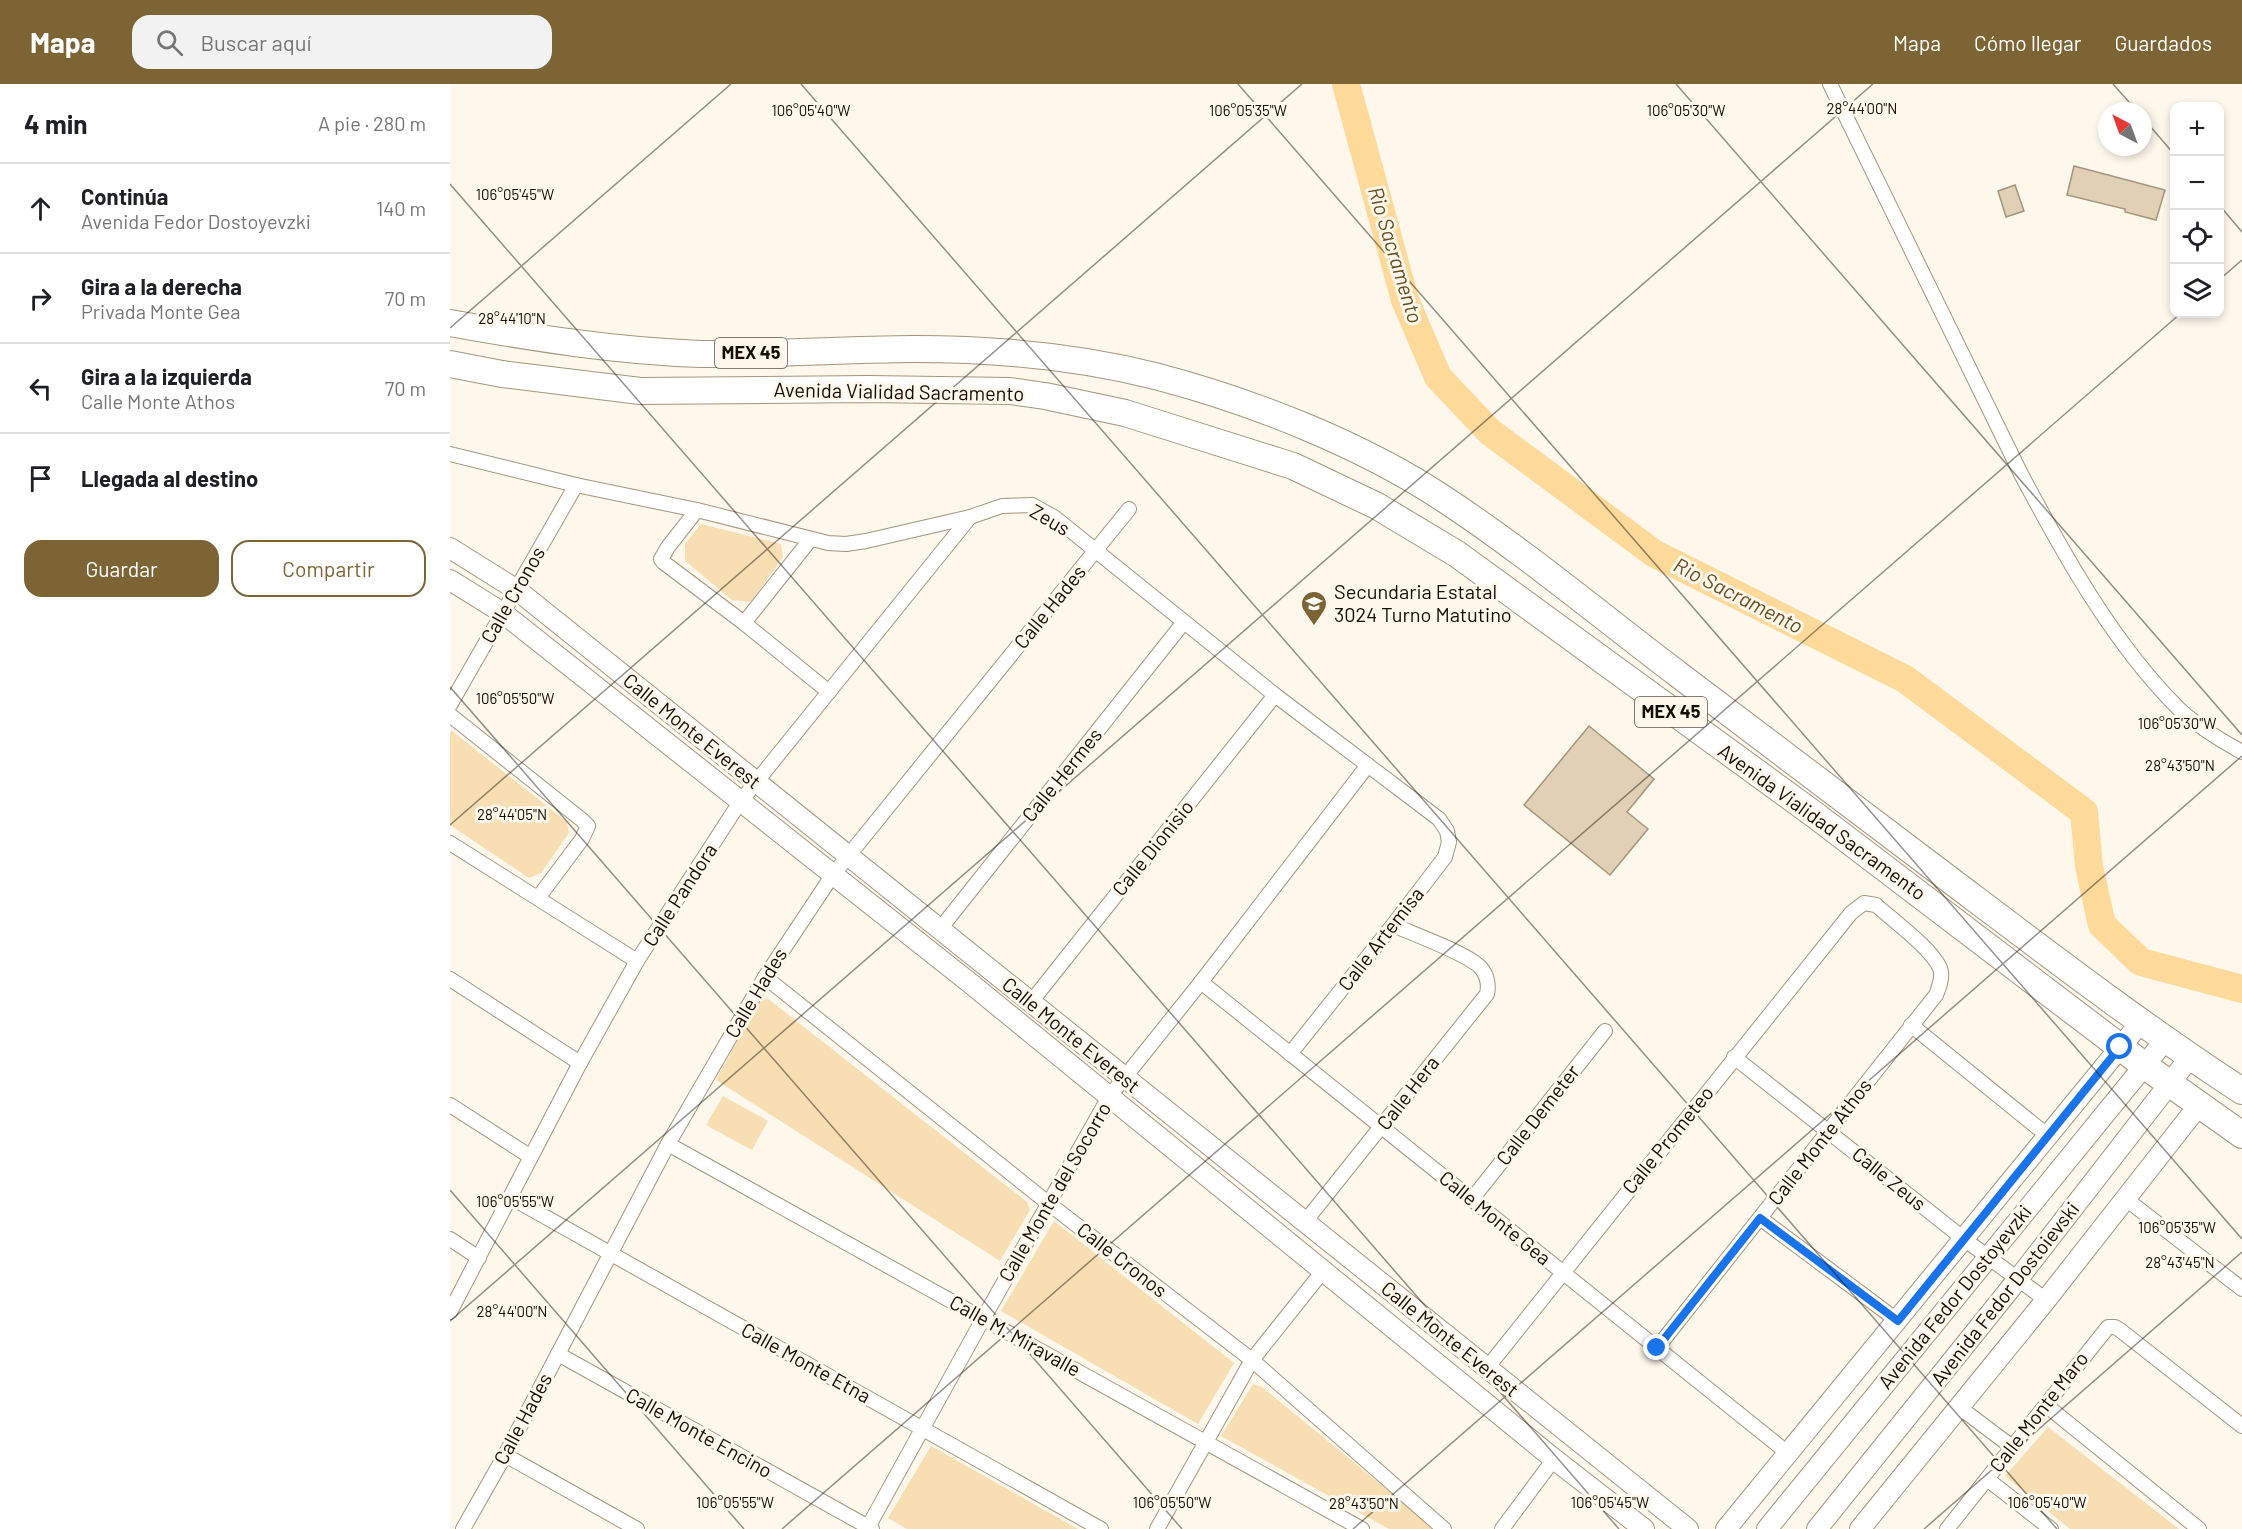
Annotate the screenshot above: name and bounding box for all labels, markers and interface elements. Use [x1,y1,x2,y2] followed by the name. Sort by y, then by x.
[132,15,552,69] search box
[30,25,96,59] text: Mapa
[153,26,186,59] icon: search
[201,29,311,55] text: Buscar aquí
[1893,30,1941,55] text: Mapa
[1974,30,2081,55] text: Cómo llegar
[2114,30,2212,55] text: Guardados
[1827,99,1897,117] text: 28°44'00"N
[771,101,851,119] text: 106°05'40"W
[1209,101,1287,119] text: 106°05'35"W
[1647,101,1725,119] text: 106°05'30"W
[2098,102,2152,156] north arrow
[2170,102,2224,318] map controls
[2170,102,2224,156] button: +
[24,108,88,139] text: 4 min
[318,111,426,135] text: A pie · 280 m
[2170,156,2224,210] button: −
[81,183,168,209] text: Continúa
[1364,183,1429,326] water label: Rio Sacramento
[476,185,554,203] text: 106°05'45"W
[24,192,57,225] icon: ahead
[376,196,426,220] text: 140 m
[81,209,311,233] text: Avenida Fedor Dostoyevzki
[2170,210,2224,264] button: locate
[2170,264,2224,318] button: layers
[81,273,242,299] text: Gira a la derecha
[24,282,57,315] icon: right
[385,286,426,310] text: 70 m
[81,299,241,323] text: Privada Monte Gea
[478,309,546,327] text: 28°44'10"N
[715,338,787,368] road number: MEX 45
[81,363,252,389] text: Gira a la izquierda
[24,372,57,405] icon: left
[385,376,426,400] text: 70 m
[773,377,1025,405] street label: Avenida Vialidad Sacramento
[81,389,235,413] text: Calle Monte Athos
[24,462,57,495] icon: arrive
[81,465,258,491] text: Llegada al destino
[1026,498,1075,540] street label: Zeus
[24,540,219,597] button: Guardar
[231,540,426,597] button: Compartir
[475,542,549,647] street label: Calle Cronos
[1670,551,1807,638] water label: Rio Sacramento
[1008,560,1090,653] street label: Calle Hades
[1334,579,1512,626] place label: Secundaria Estatal 3024 Turno Matutino
[1299,589,1329,627] school or university icon: Secundaria Estatal 3024 Turno Matutino
[619,667,766,793] street label: Calle Monte Everest
[476,689,554,707] text: 106°05'50"W
[1635,697,1707,727] road number: MEX 45
[2138,714,2216,732] text: 106°05'30"W
[1016,723,1106,826] street label: Calle Hermes
[1714,738,1931,905] street label: Avenida Vialidad Sacramento
[2145,756,2215,774] text: 28°43'50"N
[1106,795,1198,900] street label: Calle Dionisio
[477,805,547,823] text: 28°44'05"N
[637,838,721,950] street label: Calle Pandora
[1332,882,1428,995] street label: Calle Artemisa
[719,943,791,1042] street label: Calle Hades
[998,971,1145,1097] street label: Calle Monte Everest
[2106,1033,2132,1059] route start
[1371,1051,1444,1134] street label: Calle Hera
[1491,1059,1584,1169] street label: Calle Demeter
[1762,1073,1876,1209] street label: Calle Monte Athos
[1617,1081,1718,1198] street label: Calle Prometeo
[993,1098,1115,1285] street label: Calle Monte del Socorro
[1848,1141,1931,1215] street label: Calle Zeus
[1435,1165,1556,1270] street label: Calle Monte Gea
[476,1192,554,1210] text: 106°05'55"W
[1925,1197,2083,1390] street label: Avenida Fedor Dostoievski
[1873,1199,2036,1393] street label: Avenida Fedor Dostoyevzki
[1073,1217,1172,1302] street label: Calle Cronos
[2138,1218,2216,1236] text: 106°05'35"W
[2145,1253,2215,1271] text: 28°43'45"N
[1377,1275,1524,1401] street label: Calle Monte Everest
[946,1289,1085,1381] street label: Calle M. Miravalle
[477,1302,547,1320] text: 28°44'00"N
[738,1317,875,1408] street label: Calle Monte Etna
[1643,1334,1669,1360] route end
[1984,1346,2093,1476] street label: Calle Monte Maro
[488,1369,556,1468] street label: Calle Hades
[622,1382,777,1482] street label: Calle Monte Encino
[696,1493,774,1511] text: 106°05'55"W
[1133,1493,1211,1511] text: 106°05'50"W
[1571,1493,1649,1511] text: 106°05'45"W
[2007,1493,2087,1511] text: 106°05'40"W
[1329,1494,1399,1512] text: 28°43'50"N

